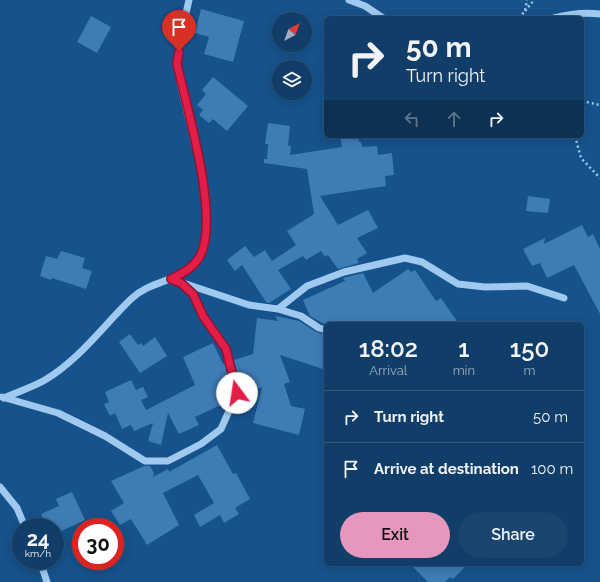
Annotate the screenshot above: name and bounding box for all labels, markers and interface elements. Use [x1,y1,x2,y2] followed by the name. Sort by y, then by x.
[162,10,196,51] pin
[272,12,312,52] north arrow
[272,12,312,100] map controls
[168,16,190,38] icon: arrive
[406,31,472,64] text: 50 m
[340,32,392,84] icon: right
[272,60,312,100] button: layers
[406,65,485,86] text: Turn right
[401,108,423,130] icon: left
[443,108,465,130] icon: ahead
[485,108,507,130] icon: right
[359,334,418,363] text: 18:02
[458,334,470,363] text: 1
[510,334,549,363] text: 150
[369,363,407,378] text: Arrival
[453,363,475,378] text: min
[524,363,535,378] text: m
[216,372,258,414] position arrow
[340,406,362,428] icon: right
[374,408,444,426] text: Turn right
[533,408,568,426] text: 50 m
[340,458,362,480] icon: arrive
[374,460,519,478] text: Arrive at destination
[531,460,573,478] text: 100 m
[340,512,450,558] button: Exit
[458,512,568,558] button: Share
[72,518,124,570] speed limit sign: 30
[27,527,49,551] text: 24
[25,548,51,559] text: km/h

